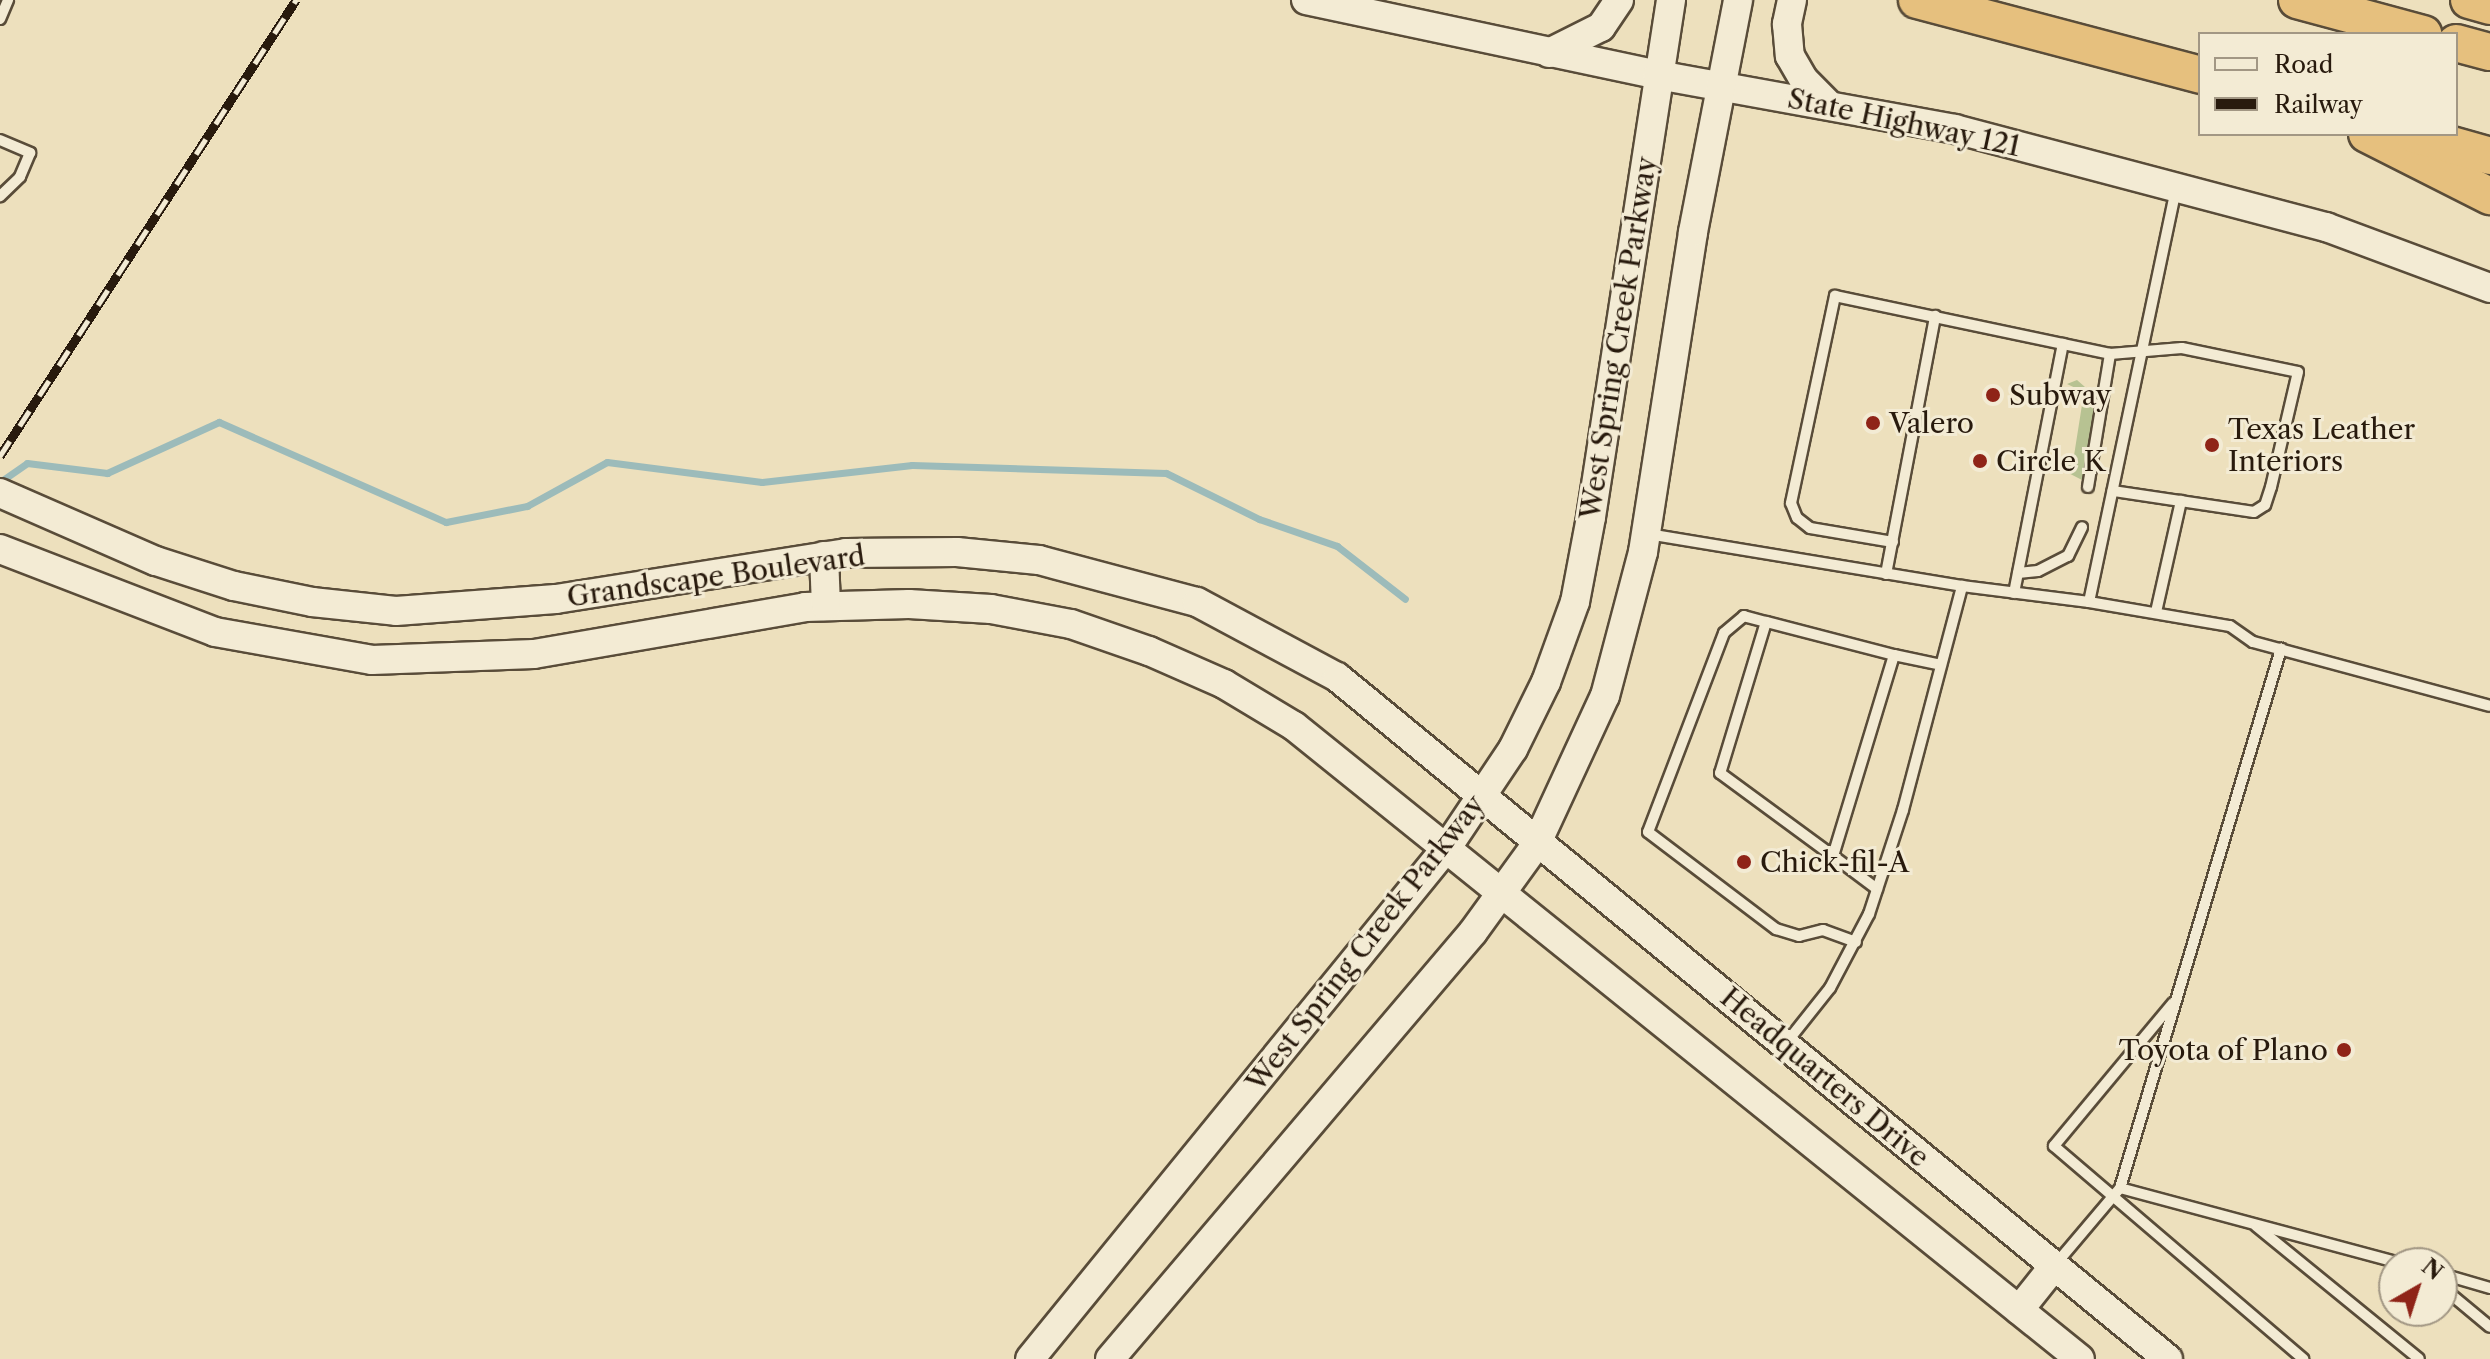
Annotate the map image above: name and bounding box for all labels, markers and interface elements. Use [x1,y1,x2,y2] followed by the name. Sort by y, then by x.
[2198,32,2458,136] legend
[2274,50,2333,79] text: Road
[1784,81,2024,163] street label: State Highway 121
[2274,90,2363,119] text: Railway
[1573,154,1663,522] street label: West Spring Creek Parkway
[2009,378,2111,412] place label: Subway
[1984,386,2002,404] marker: Subway
[1889,406,1974,440] place label: Valero
[2228,412,2415,478] place label: Texas Leather Interiors
[1864,414,1882,432] marker: Valero
[2203,436,2221,454] marker: Texas Leather Interiors
[1996,444,2105,478] place label: Circle K
[1971,452,1989,470] marker: Circle K
[565,538,867,614] street label: Grandscape Boulevard
[1239,788,1491,1098] street label: West Spring Creek Parkway
[1760,845,1909,879] place label: Chick-fil-A
[1735,853,1753,871] marker: Chick-fil-A
[1714,980,1936,1174] street label: Headquarters Drive
[2118,1033,2328,1067] place label: Toyota of Plano
[2335,1041,2353,1059] marker: Toyota of Plano
[2378,1247,2458,1327] north arrow
[2416,1253,2448,1286] text: N

